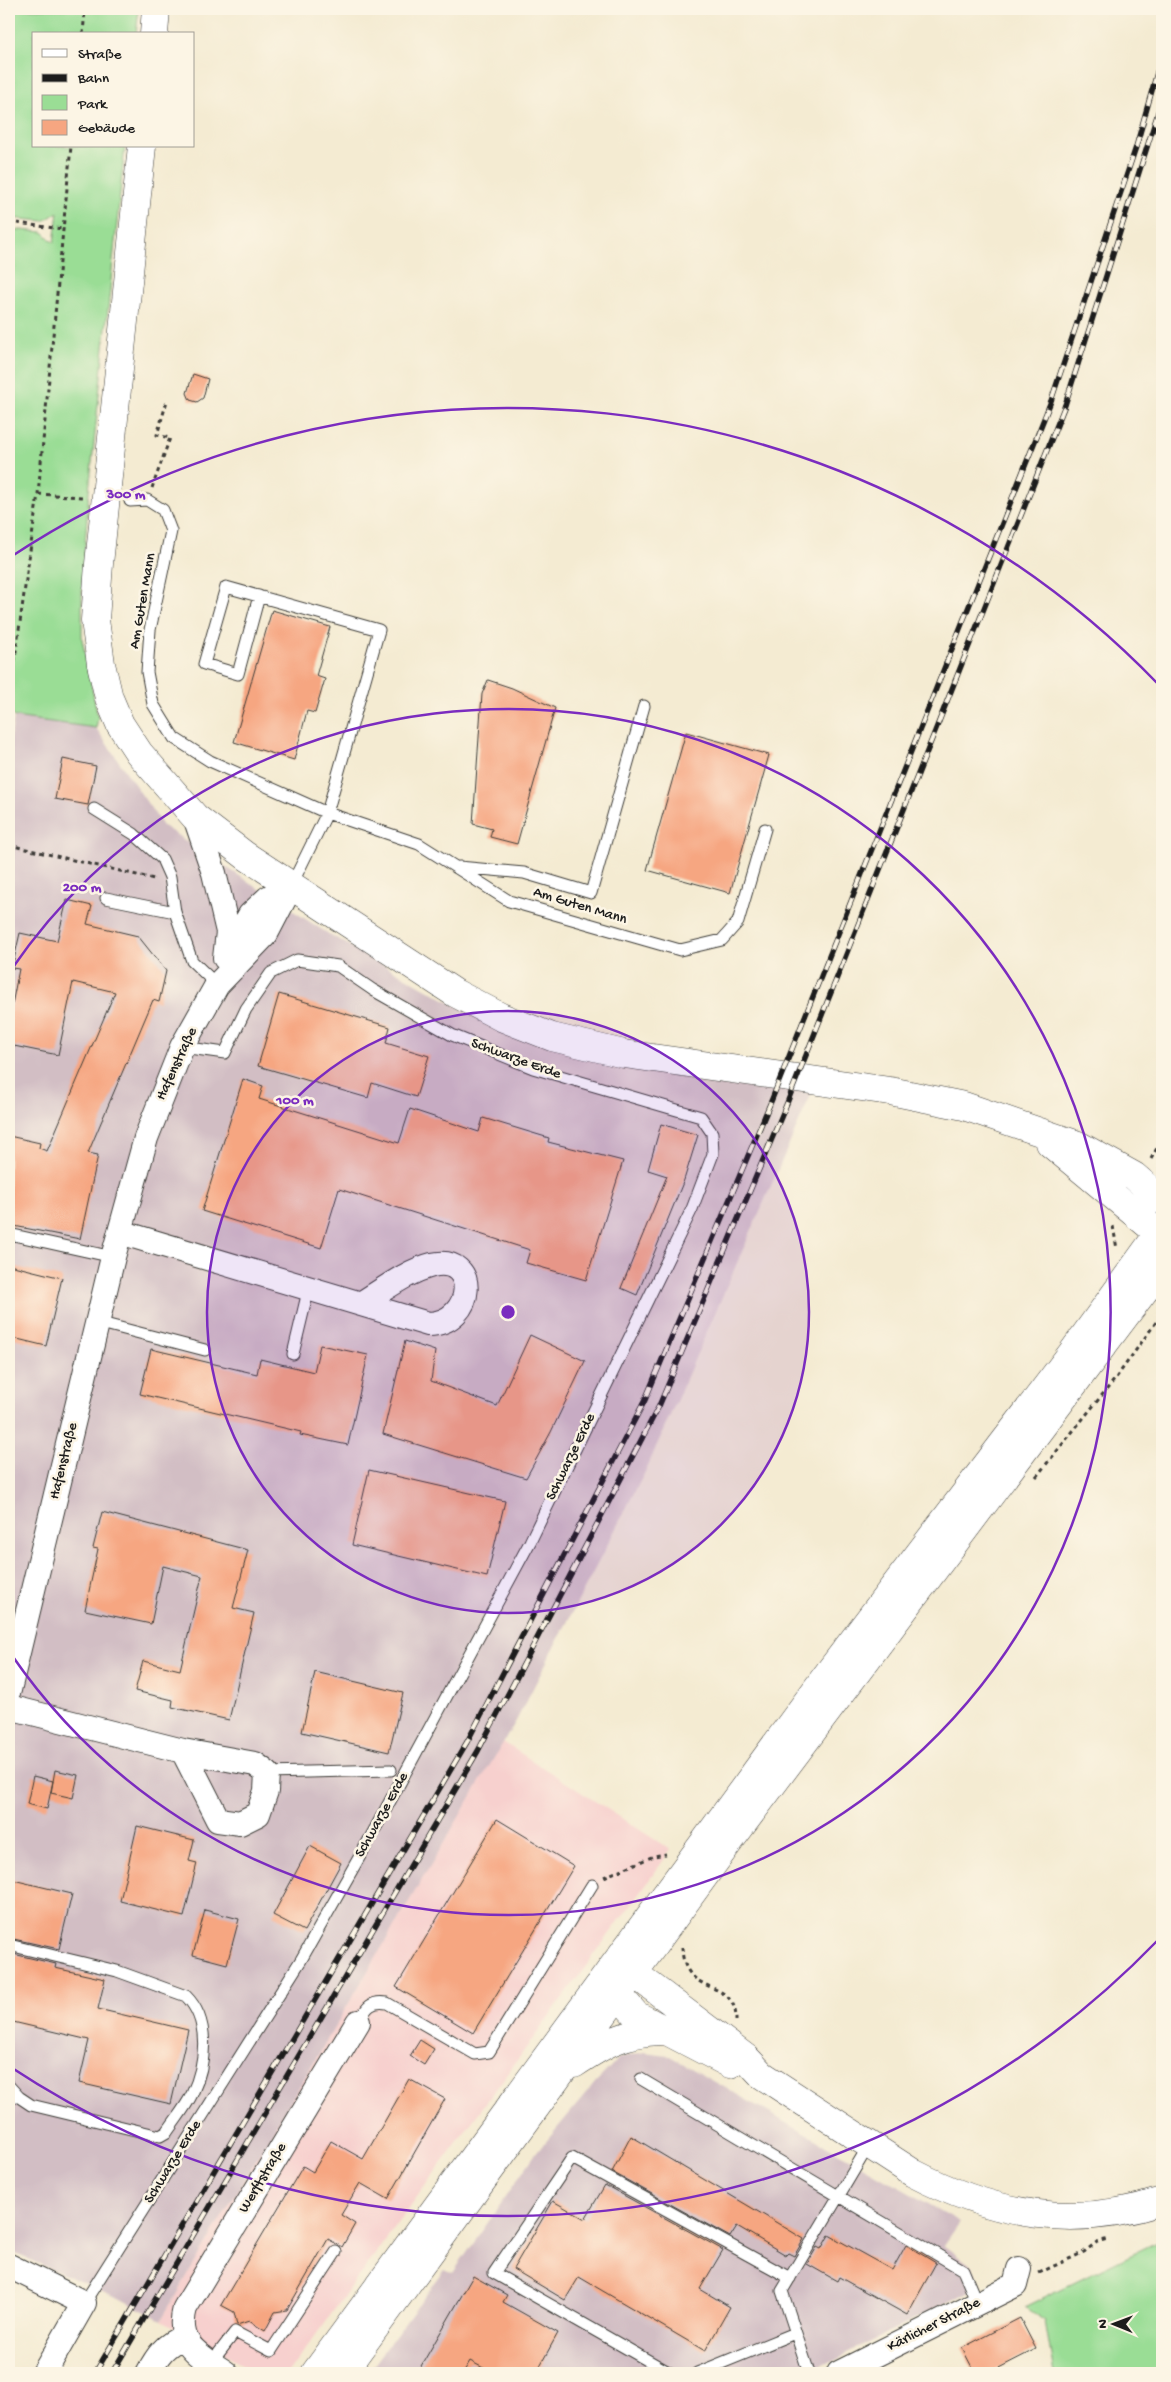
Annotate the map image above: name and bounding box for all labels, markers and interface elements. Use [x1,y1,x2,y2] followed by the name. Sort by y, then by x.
[32,32,195,148] legend
[78,46,122,64] text: Straße
[77,70,109,88] text: Bahn
[77,96,108,114] text: Park
[78,120,135,138] text: Gebäude
[105,486,146,504] text: 300 m
[126,552,160,650] street label: Am Guten Mann
[63,879,102,897] text: 200 m
[531,883,629,929] street label: Am Guten Mann
[152,1024,202,1103] street label: Hafenstraße
[469,1034,564,1084] street label: Schwarze Erde
[275,1092,314,1110] text: 100 m
[499,1303,517,1321] centre of rings
[542,1410,600,1503] street label: Schwarze Erde
[46,1420,82,1501] street label: Hafenstraße
[351,1769,413,1861] street label: Schwarze Erde
[140,2117,206,2207] street label: Schwarze Erde
[235,2139,291,2216] street label: Werftstraße
[885,2294,984,2356] street label: Kärlicher Straße
[1088,2300,1138,2350] north arrow
[1095,2319,1112,2329] text: N

